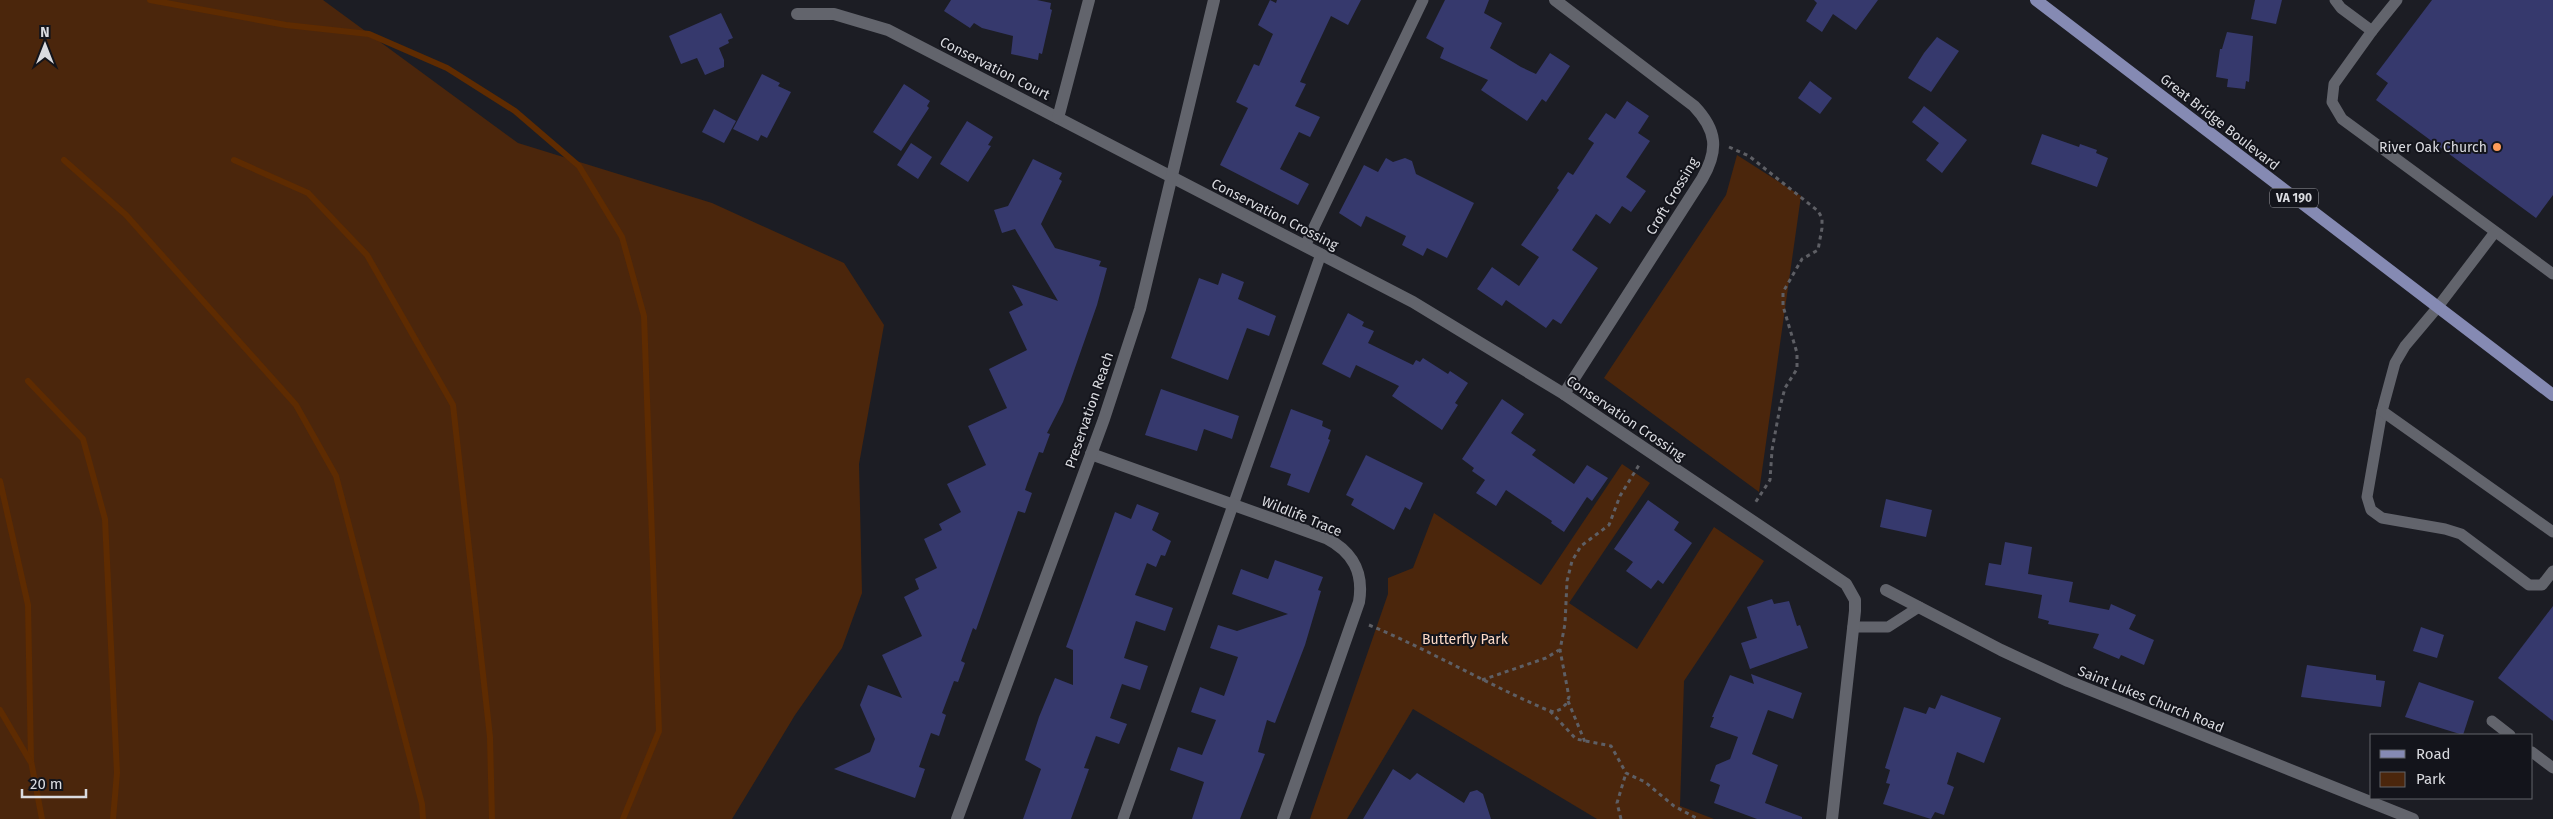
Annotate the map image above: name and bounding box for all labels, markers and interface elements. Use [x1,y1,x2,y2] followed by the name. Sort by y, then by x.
[20,20,70,70] north arrow
[40,24,50,41] text: N
[937,33,1053,104] street label: Conservation Court
[2157,71,2283,174] street label: Great Bridge Boulevard
[2379,139,2487,156] place label: River Oak Church
[2491,141,2503,153] marker: River Oak Church
[1643,154,1703,238] street label: Croft Crossing
[1209,175,1342,254] street label: Conservation Crossing
[2270,188,2318,208] road number: VA 190
[1062,350,1117,470] street label: Preservation Reach
[1563,372,1689,465] street label: Conservation Crossing
[1259,493,1345,540] street label: Wildlife Trace
[1422,631,1509,648] park label: Butterfly Park
[2075,662,2226,737] street label: Saint Lukes Church Road
[2370,734,2533,799] legend
[2416,745,2451,763] text: Road
[22,766,86,798] scale bar
[2416,770,2446,788] text: Park
[30,775,63,793] text: 20 m

